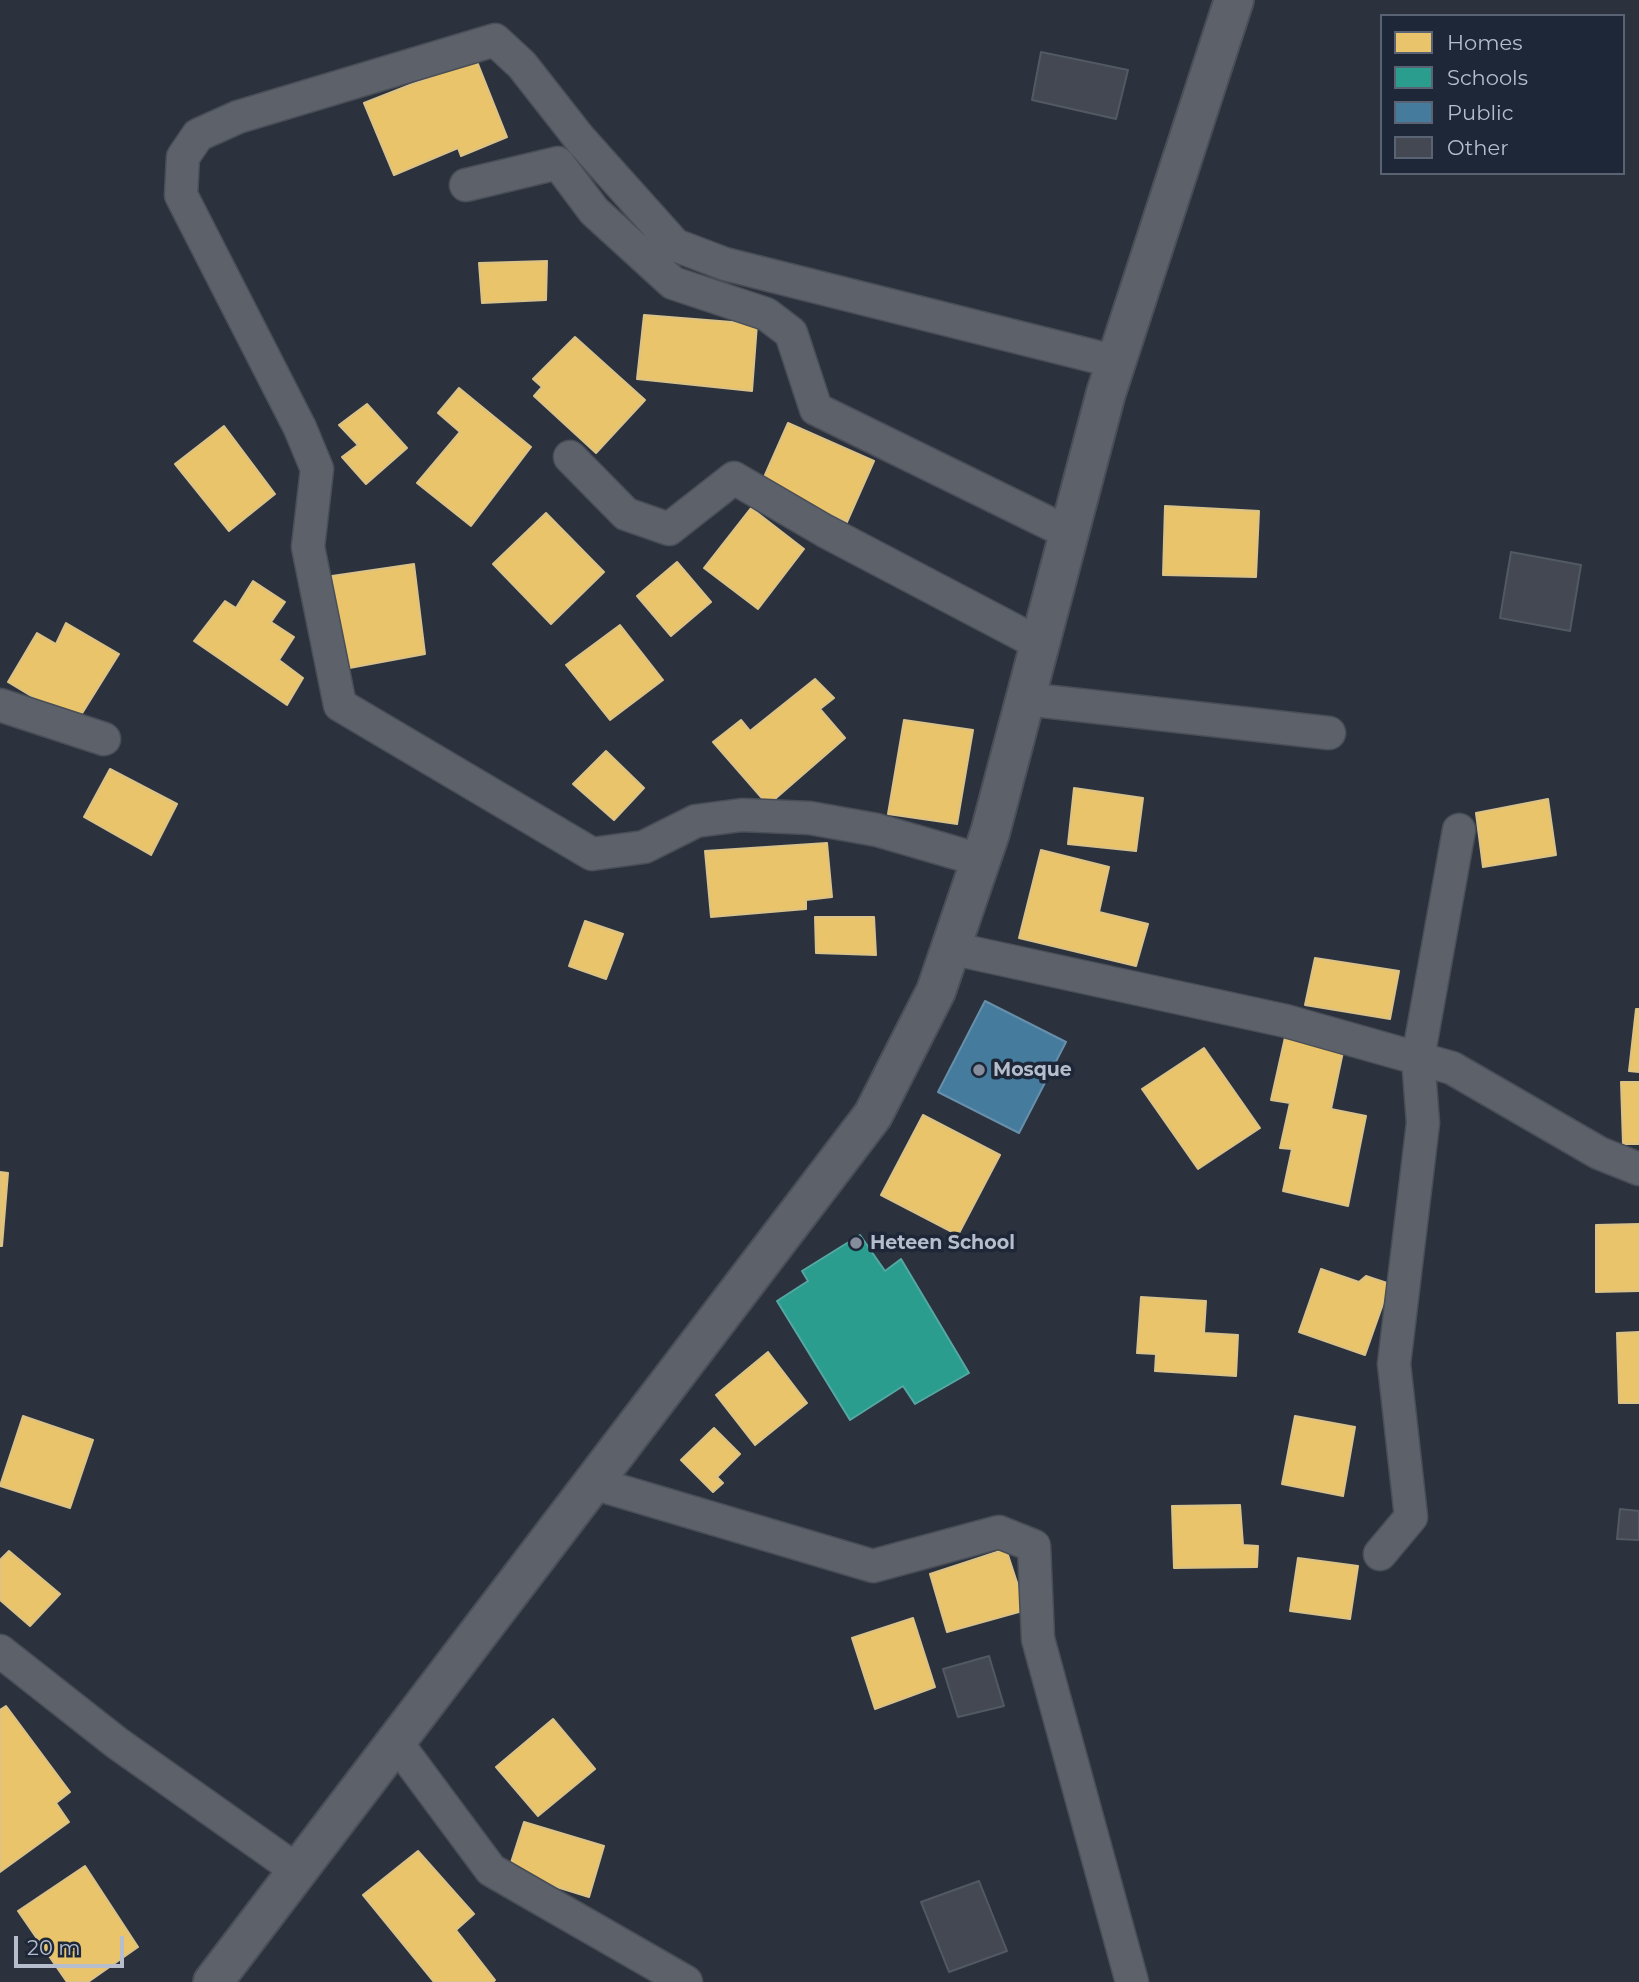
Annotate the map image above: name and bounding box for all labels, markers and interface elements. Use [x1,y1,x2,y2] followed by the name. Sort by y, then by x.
[1380,14,1625,175] legend
[1447,30,1522,55] text: Homes
[1447,65,1528,90] text: Schools
[1447,100,1514,125] text: Public
[1447,135,1509,160] text: Other
[993,1059,1072,1081] place label: Mosque
[971,1062,987,1078] marker: Mosque
[870,1232,1015,1254] place label: Heteen School
[848,1235,864,1251] marker: Heteen School
[18,1923,128,1967] scale bar
[27,1935,81,1960] text: 20 m

